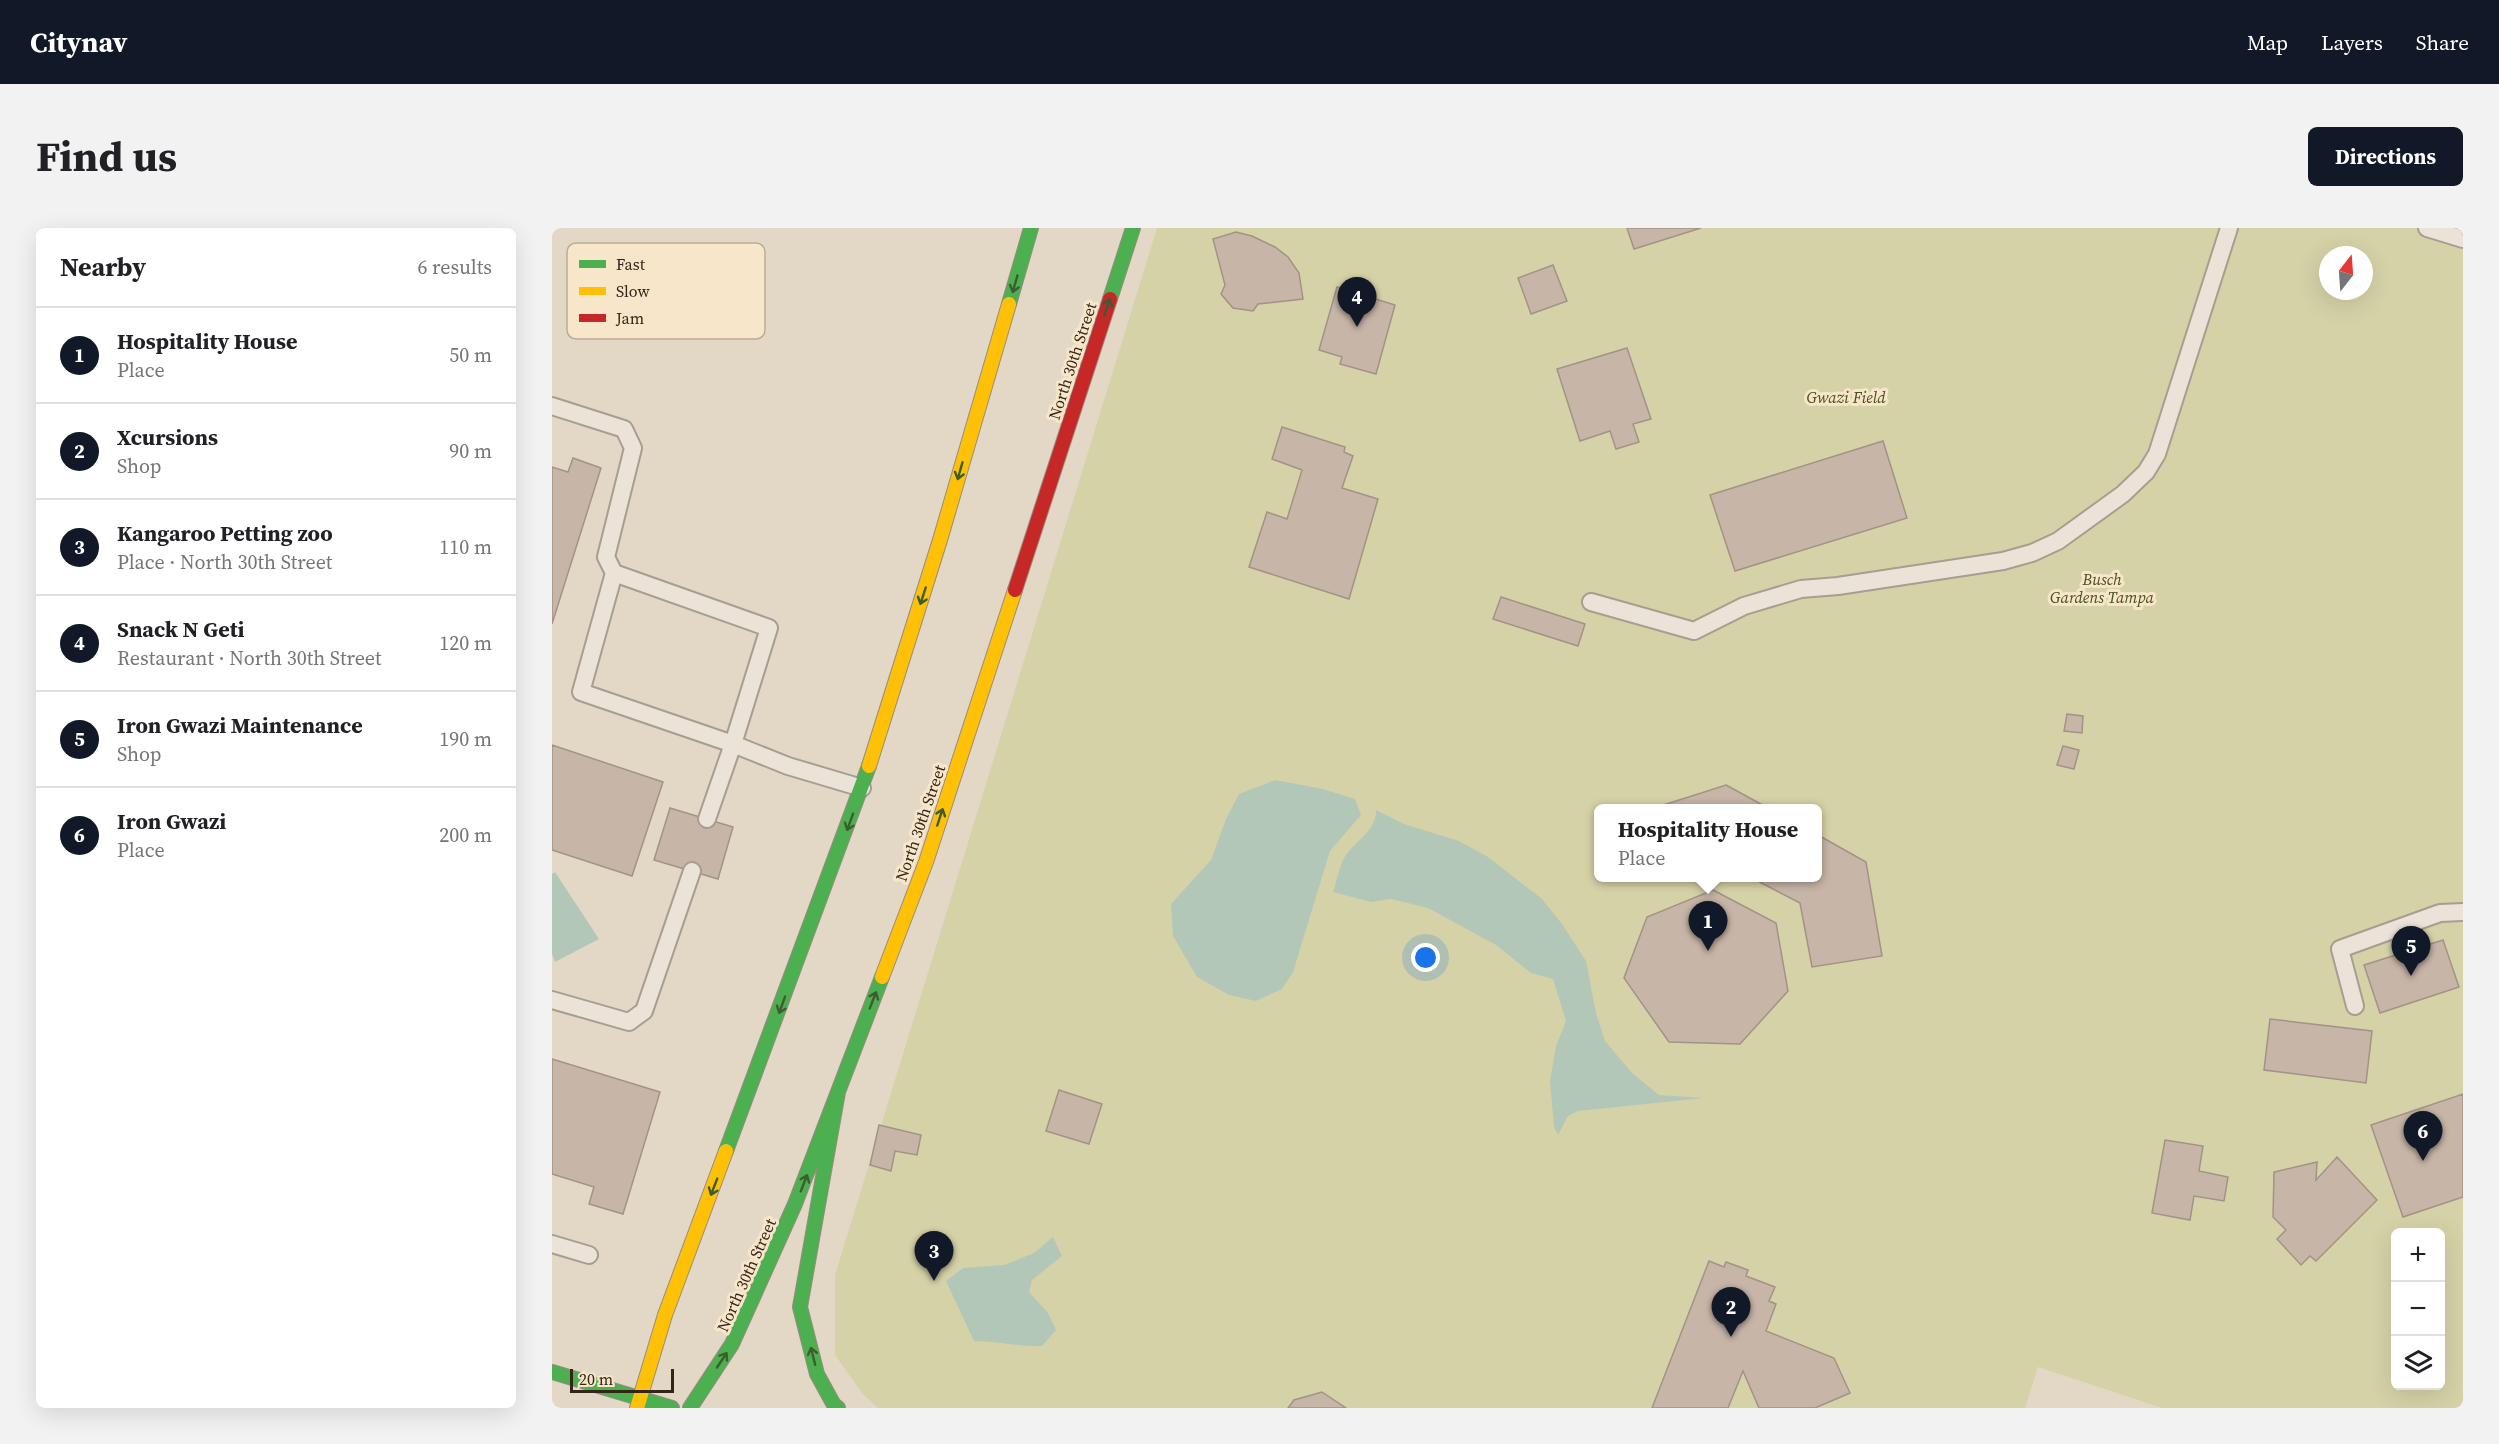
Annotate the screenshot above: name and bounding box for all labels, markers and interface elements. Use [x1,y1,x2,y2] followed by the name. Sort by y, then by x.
[30,23,127,61] text: Citynav
[2247,28,2288,57] text: Map
[2321,28,2383,57] text: Layers
[2416,28,2469,57] text: Share
[36,127,177,185] text: Find us
[2308,127,2463,186] button: Directions
[567,243,765,339] legend
[2319,246,2373,300] north arrow
[60,249,146,285] text: Nearby
[417,253,492,281] text: 6 results
[616,253,646,275] text: Fast
[1009,274,1020,293] one-way arrow
[1338,278,1376,327] pin: 4
[616,280,651,302] text: Slow
[1102,298,1113,317] one-way arrow
[1043,299,1102,422] street label: North 30th Street
[615,307,644,329] text: Jam
[117,326,297,356] text: Hospitality House
[74,341,85,369] text: 1
[449,341,492,369] text: 50 m
[117,356,165,384] text: Place
[1806,386,1886,408] park label: Gwazi Field
[117,422,218,452] text: Xcursions
[74,437,85,465] text: 2
[449,437,492,465] text: 90 m
[117,452,162,480] text: Shop
[954,461,966,480] one-way arrow
[117,518,333,548] text: Kangaroo Petting zoo
[74,533,85,561] text: 3
[439,533,492,561] text: 110 m
[117,548,332,576] text: Place · North 30th Street
[2050,568,2155,608] park label: Busch Gardens Tampa
[917,586,928,605] one-way arrow
[117,614,244,644] text: Snack N Geti
[74,629,85,657] text: 4
[439,629,492,657] text: 120 m
[117,644,382,672] text: Restaurant · North 30th Street
[117,710,363,740] text: Iron Gwazi Maintenance
[74,725,85,753] text: 5
[439,725,492,753] text: 190 m
[117,740,162,768] text: Shop
[890,761,950,884] street label: North 30th Street
[1594,804,1822,882] popup
[117,806,226,836] text: Iron Gwazi
[936,808,947,827] one-way arrow
[843,812,854,830] one-way arrow
[1618,814,1798,844] text: Hospitality House
[74,821,85,849] text: 6
[439,821,492,849] text: 200 m
[117,836,165,864] text: Place
[1618,844,1665,872] text: Place
[1688,902,1728,951] pin: 1
[2392,926,2430,976] pin: 5
[1411,943,1440,972] your location
[868,992,879,1010] one-way arrow
[776,995,787,1013] one-way arrow
[2404,1112,2442,1161] pin: 6
[799,1174,810,1192] one-way arrow
[708,1178,719,1196] one-way arrow
[711,1214,781,1335] street label: North 30th Street
[2391,1228,2445,1390] map controls
[2391,1228,2445,1282] button: +
[914,1232,953,1281] pin: 3
[2391,1282,2445,1336] button: −
[1712,1288,1750,1337] pin: 2
[2391,1336,2445,1390] button: layers
[806,1347,818,1366] one-way arrow
[716,1352,728,1368] one-way arrow
[570,1366,674,1394] scale bar
[579,1368,613,1390] text: 20 m

